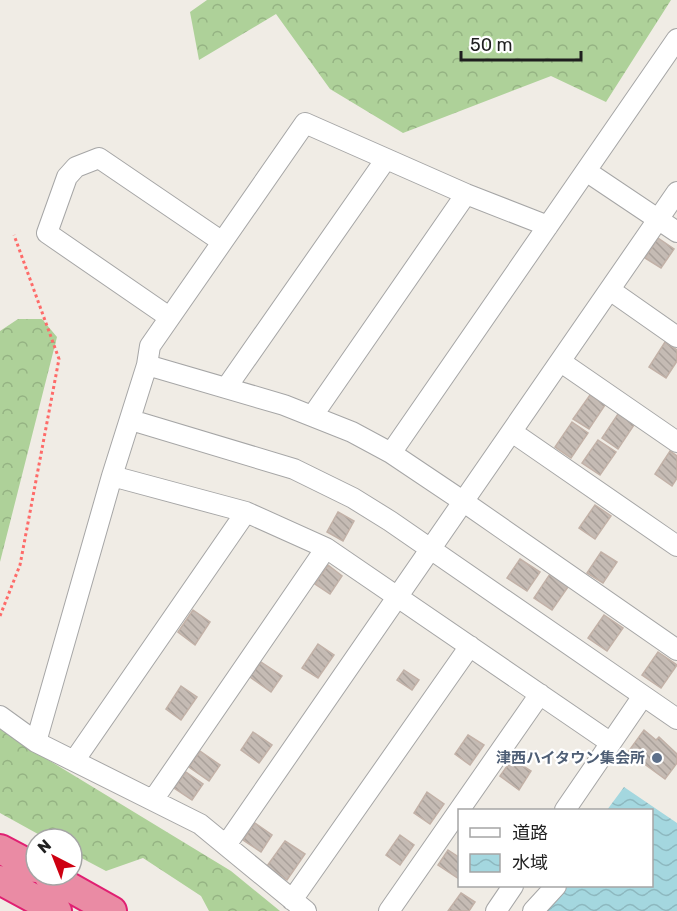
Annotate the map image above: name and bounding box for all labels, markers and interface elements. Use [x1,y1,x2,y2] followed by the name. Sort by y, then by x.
[461,24,581,62] scale bar
[470,34,513,56] text: 50 m
[496,749,645,767] place label: 津西ハイタウン集会所
[650,751,664,765] marker: 津西ハイタウン集会所
[458,809,653,887] legend
[512,822,548,844] text: 道路
[24,827,84,887] north arrow
[34,835,55,857] text: N
[512,852,548,874] text: 水域

